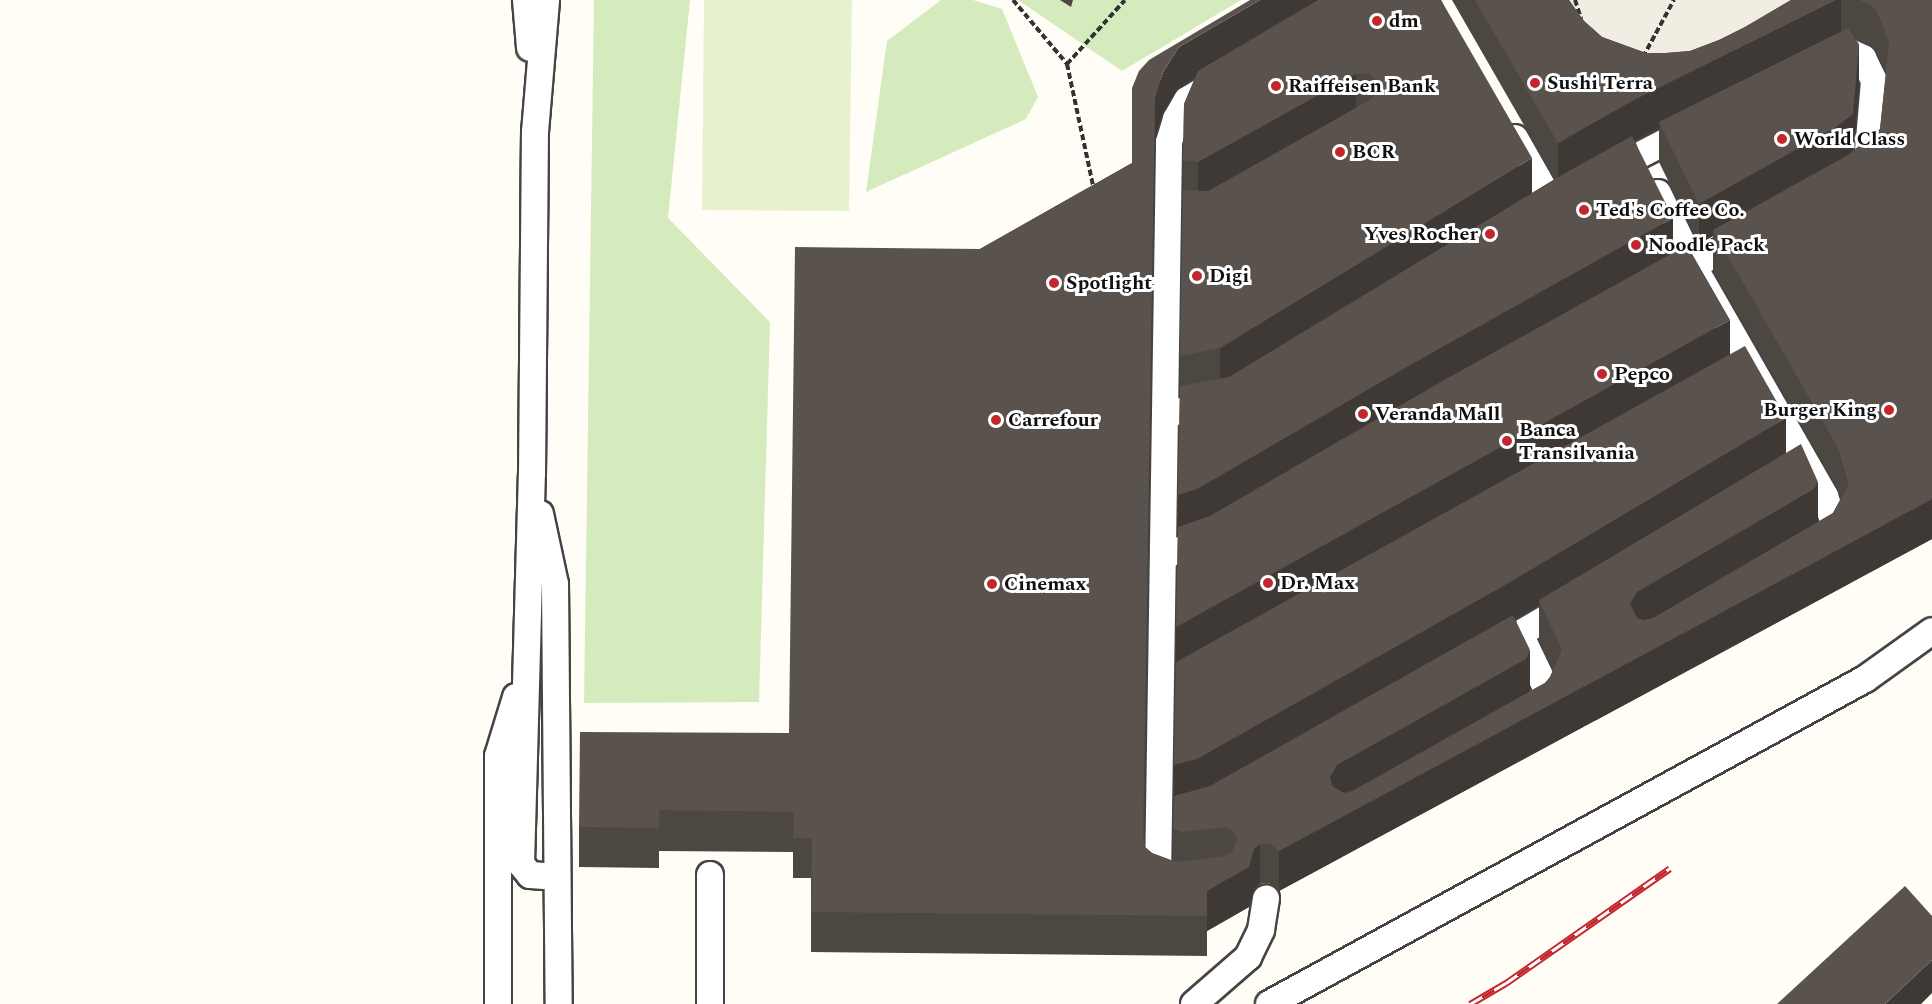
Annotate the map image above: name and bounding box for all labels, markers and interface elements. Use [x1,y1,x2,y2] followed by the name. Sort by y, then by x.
[1389,9,1419,33] place label: dm
[1370,14,1384,28] marker: dm
[1547,71,1653,95] place label: Sushi Terra
[1288,74,1436,98] place label: Raiffeisen Bank
[1528,76,1542,90] marker: Sushi Terra
[1269,79,1283,93] marker: Raiffeisen Bank
[1794,127,1905,151] place label: World Class
[1775,132,1789,146] marker: World Class
[1352,140,1395,164] place label: BCR
[1333,145,1347,159] marker: BCR
[1596,198,1745,222] place label: Ted's Coffee Co.
[1577,203,1591,217] marker: Ted's Coffee Co.
[1364,222,1478,246] place label: Yves Rocher
[1483,227,1497,241] marker: Yves Rocher
[1648,233,1765,257] place label: Noodle Pack
[1629,238,1643,252] marker: Noodle Pack
[1209,264,1249,288] place label: Digi
[1190,269,1204,283] marker: Digi
[1066,271,1152,295] place label: Spotlight
[1047,276,1061,290] marker: Spotlight
[1614,362,1670,386] place label: Pepco
[1595,367,1609,381] marker: Pepco
[1763,398,1877,422] place label: Burger King
[1375,402,1500,426] place label: Veranda Mall
[1882,403,1896,417] marker: Burger King
[1356,407,1370,421] marker: Veranda Mall
[1008,408,1098,432] place label: Carrefour
[989,413,1003,427] marker: Carrefour
[1519,418,1635,465] place label: Banca Transilvania
[1500,434,1514,448] marker: Banca Transilvania
[1280,571,1355,595] place label: Dr. Max
[1004,572,1086,596] place label: Cinemax
[1261,576,1275,590] marker: Dr. Max
[985,577,999,591] marker: Cinemax

